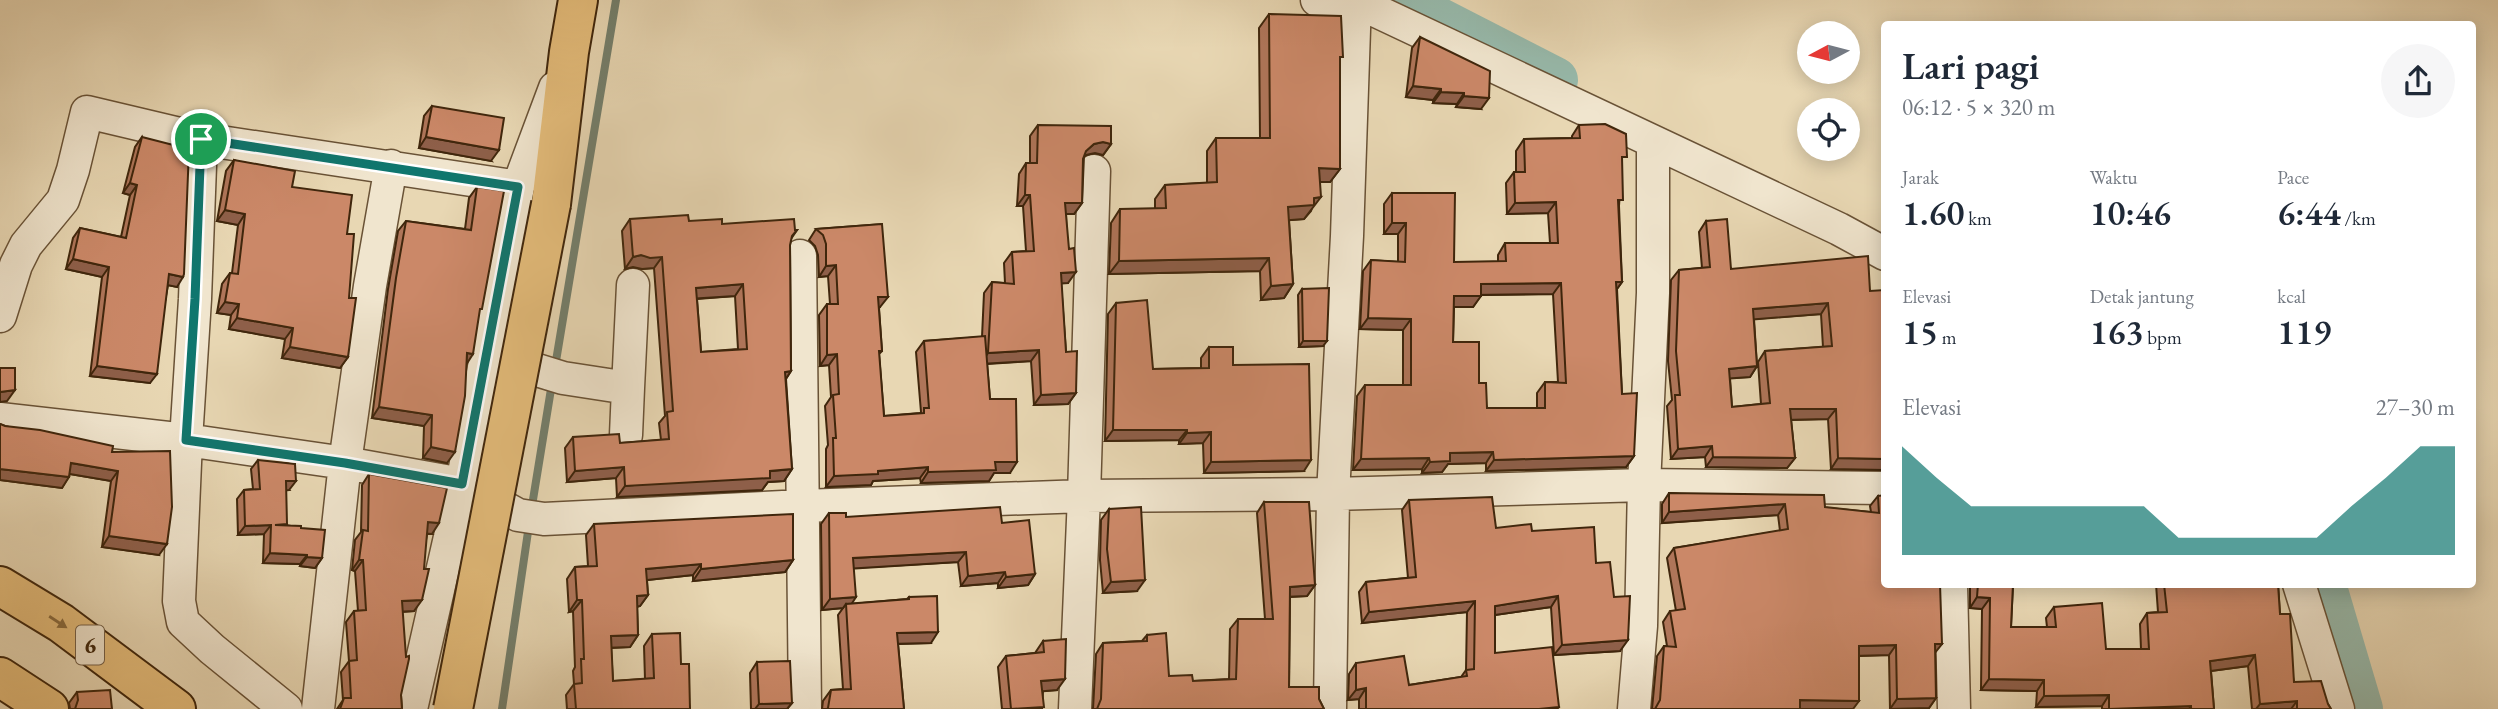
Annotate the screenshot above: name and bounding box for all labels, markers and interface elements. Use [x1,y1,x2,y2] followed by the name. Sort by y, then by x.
[1797,21,1860,84] north arrow
[1797,21,1860,161] map controls
[1902,41,2039,90] text: Lari pagi
[2381,44,2455,118] button: share
[1902,92,2055,122] text: 06:12 · 5 × 320 m
[1797,98,1860,161] button: locate
[171,109,231,169] pin
[182,120,220,158] icon: arrive
[1902,165,1939,190] text: Jarak
[2090,165,2138,190] text: Waktu
[2277,165,2309,190] text: Pace
[1902,190,1964,235] text: 1.60
[2090,190,2171,235] text: 10:46
[2277,190,2341,235] text: 6:44
[1964,206,1992,231] text: km
[2341,206,2376,231] text: /km
[1902,284,1951,309] text: Elevasi
[2090,284,2194,309] text: Detak jantung
[2277,284,2306,309] text: kcal
[1902,309,1938,354] text: 15
[2090,309,2144,354] text: 163
[2277,309,2331,354] text: 119
[1938,325,1957,350] text: m
[2144,325,2182,350] text: bpm
[1902,392,1961,422] text: Elevasi
[2376,392,2455,422] text: 27–30 m
[48,615,68,628] one-way arrow
[76,625,104,664] road number: 6

